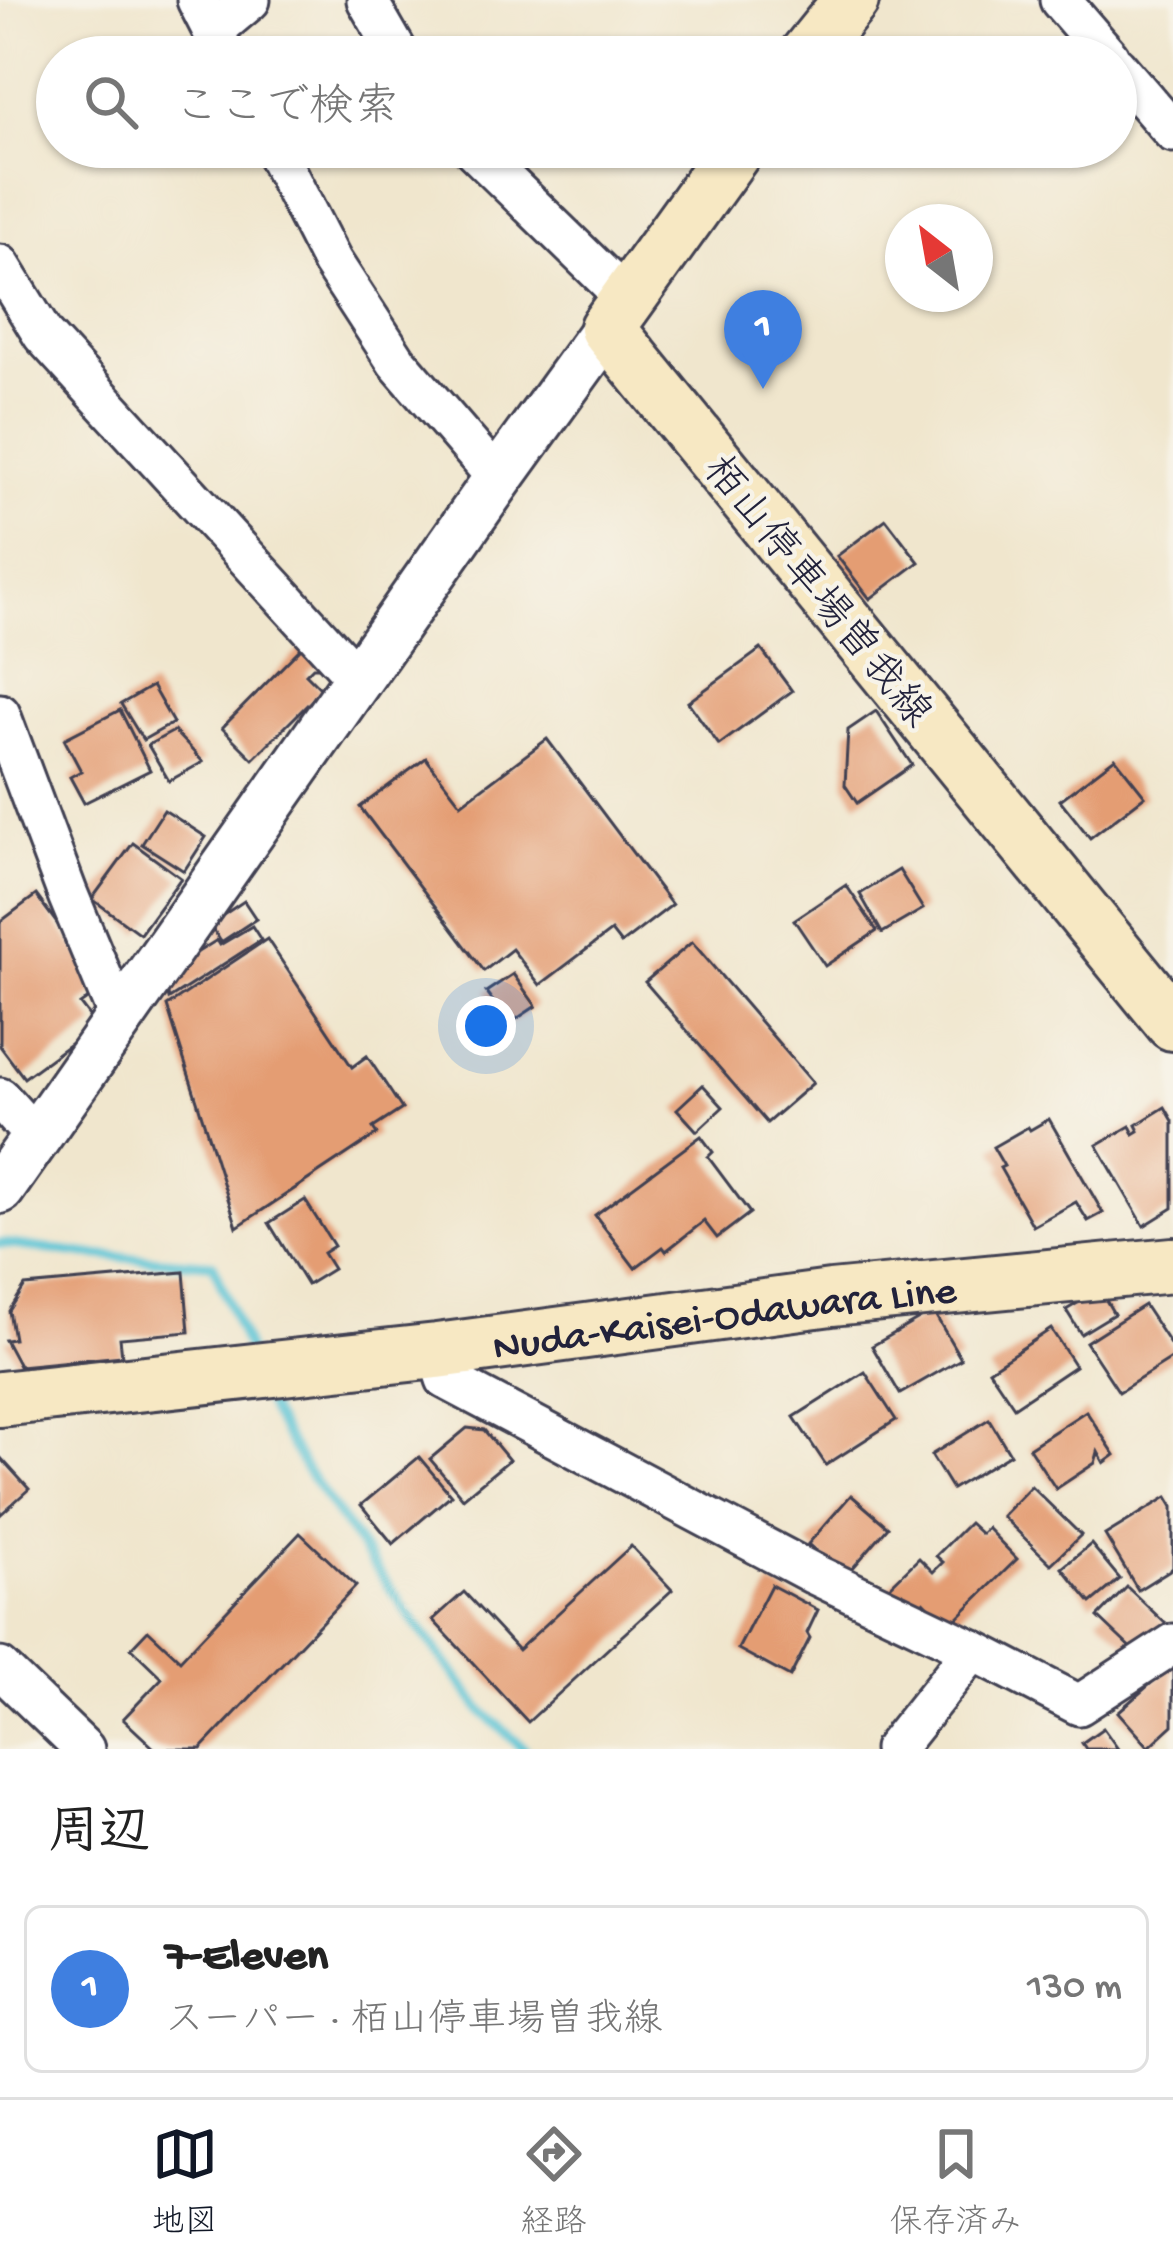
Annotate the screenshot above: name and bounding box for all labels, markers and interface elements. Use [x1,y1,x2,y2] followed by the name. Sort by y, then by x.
[36,36,1137,168] search box
[78,69,144,135] icon: search
[174,84,399,137] text: ここで検索
[885,204,993,312] north arrow
[724,290,802,389] pin: 1
[689,446,941,740] street label: 栢山停車場曽我線
[456,996,516,1056] your location
[490,1269,960,1375] street label: Nuda-Kaisei-Odawara Line
[48,1807,150,1867] text: 周辺
[165,1932,328,1985] text: 7-Eleven
[82,1966,98,2012] text: 1
[1027,1966,1122,2012] text: 130 m
[165,2000,662,2046] text: スーパー · 栢山停車場曽我線
[152,2121,218,2244] tab: 地図
[521,2121,587,2244] tab: 経路
[890,2121,1022,2244] tab: 保存済み

